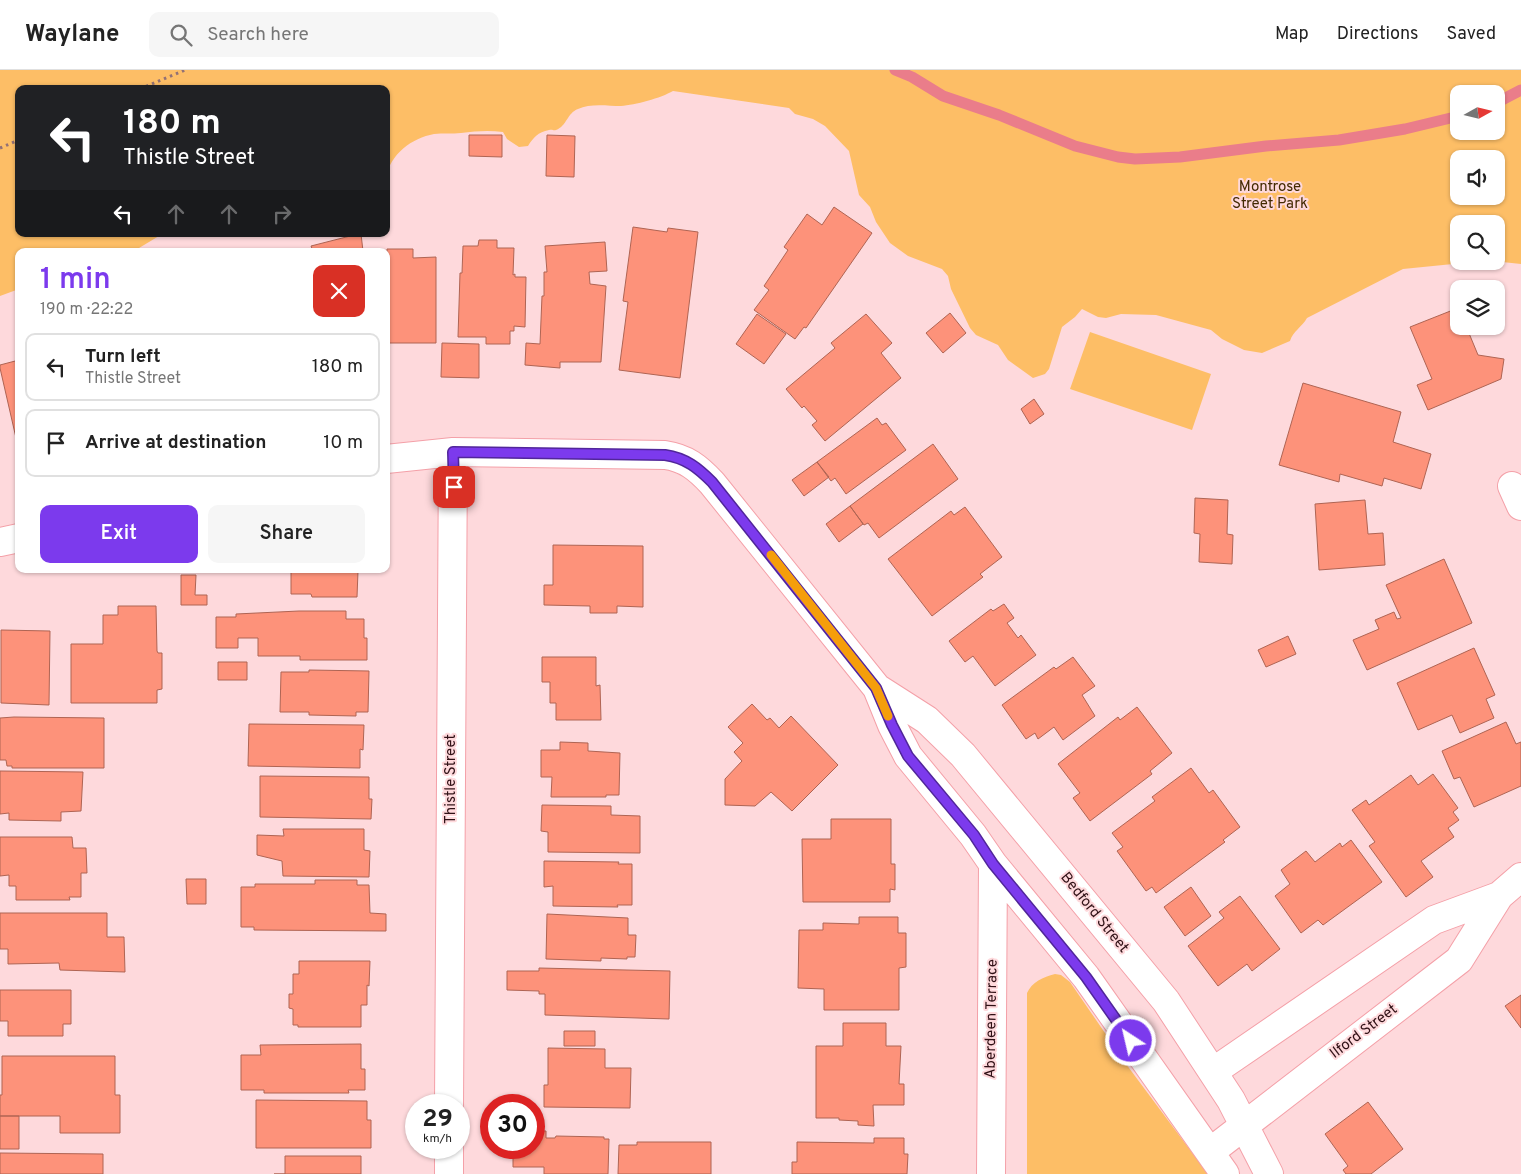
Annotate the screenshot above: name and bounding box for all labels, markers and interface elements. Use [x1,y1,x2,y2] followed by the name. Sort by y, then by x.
[149,12,499,57] search box
[25,20,119,50] text: Waylane
[167,21,195,49] icon: search
[207,23,309,47] text: Search here
[1275,23,1309,46] text: Map
[1337,23,1419,46] text: Directions
[1447,23,1496,46] text: Saved
[1450,85,1505,140] north arrow
[1450,85,1505,335] map controls
[123,102,221,146] text: 180 m
[40,105,105,170] icon: left
[123,145,255,172] text: Thistle Street
[1450,150,1505,205] button: sound
[1232,178,1308,214] park label: Montrose Street Park
[109,200,137,228] icon: left
[162,200,190,228] icon: ahead
[215,200,243,228] icon: ahead
[268,200,296,228] icon: right
[1450,215,1505,270] button: search
[40,262,111,299] text: 1 min
[313,265,365,317] button: close
[1450,280,1505,335] button: layers
[40,300,133,320] text: 190 m · 22:22
[85,345,161,369] text: Turn left
[42,353,70,381] icon: left
[312,355,363,379] text: 180 m
[85,369,181,389] text: Thistle Street
[42,429,70,457] icon: arrive
[85,431,266,455] text: Arrive at destination
[323,431,363,455] text: 10 m
[433,466,475,508] pin
[440,473,468,501] icon: arrive
[40,505,198,563] button: Exit
[208,505,365,563] button: Share
[442,734,461,824] street label: Thistle Street
[1056,869,1132,957] street label: Bedford Street
[981,959,1003,1079] street label: Aberdeen Terrace
[1326,1000,1402,1064] street label: Ilford Street
[1104,1014,1156,1066] position arrow
[480,1094,545,1159] speed limit sign: 30
[422,1104,453,1136] text: 29
[423,1131,452,1147] text: km/h

